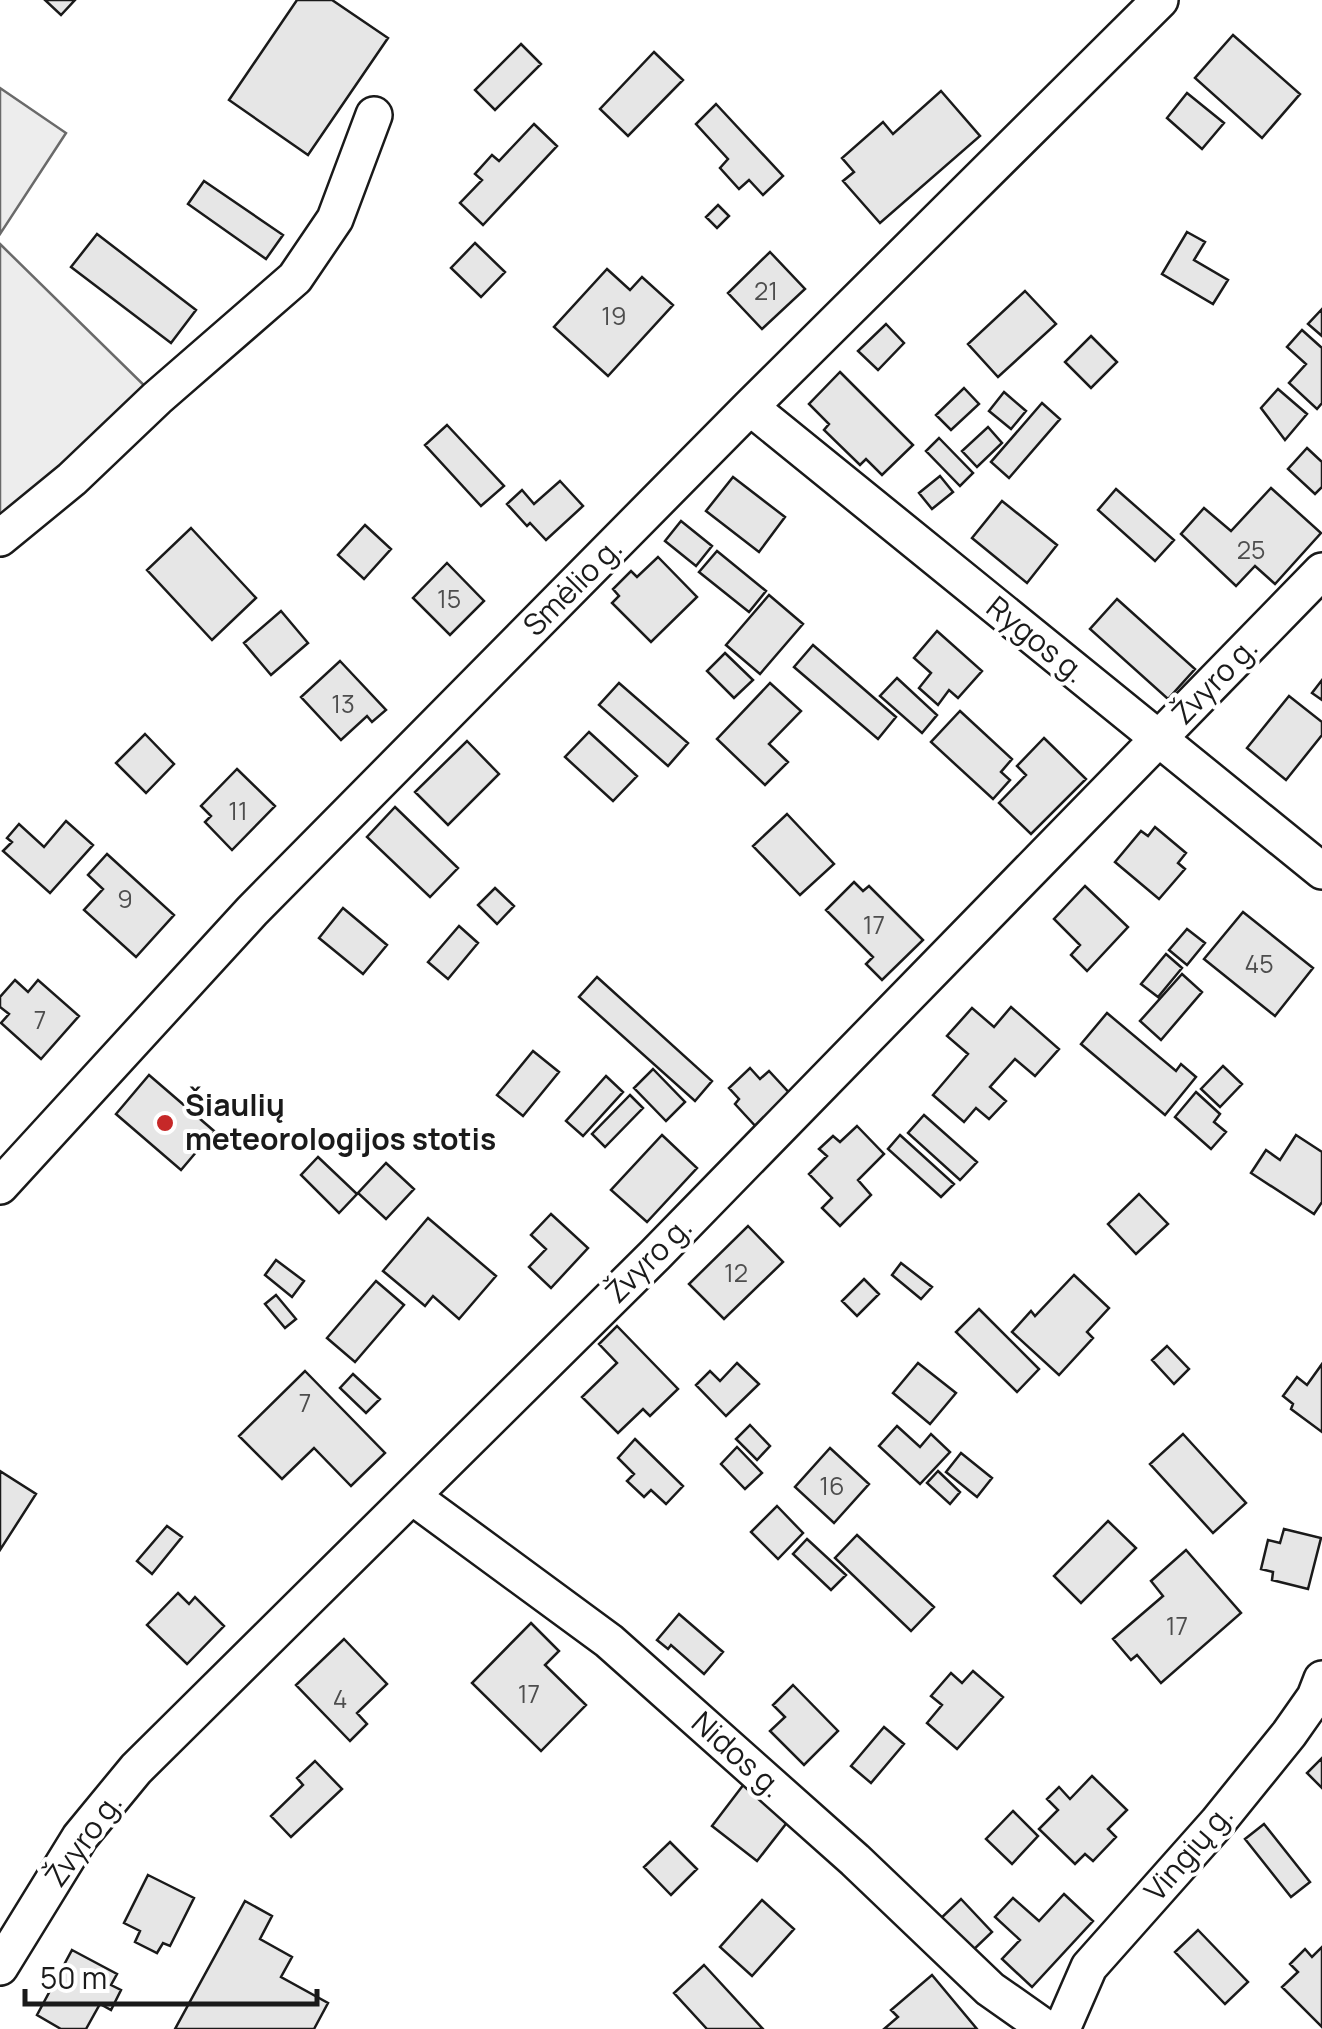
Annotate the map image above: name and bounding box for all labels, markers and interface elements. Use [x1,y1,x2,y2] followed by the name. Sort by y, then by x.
[754,273,778,308] house number: 21
[601,298,627,333] house number: 19
[513,527,630,644] street label: Smėlio g.
[1237,532,1265,567] house number: 25
[437,581,461,616] house number: 15
[979,586,1095,692] street label: Rygos g.
[1162,627,1266,733] street label: Žvyro g.
[331,686,355,721] house number: 13
[228,793,248,828] house number: 11
[117,881,133,916] house number: 9
[863,907,885,942] house number: 17
[1244,946,1274,981] house number: 45
[34,1002,46,1037] house number: 7
[185,1084,496,1159] place label: Šiaulių meteorologijos stotis
[154,1112,176,1134] marker: Šiaulių meteorologijos stotis
[596,1207,700,1311] street label: Žvyro g.
[724,1255,748,1290] house number: 12
[299,1385,311,1420] house number: 7
[819,1468,845,1503] house number: 16
[1166,1608,1188,1643] house number: 17
[518,1676,540,1711] house number: 17
[333,1681,347,1716] house number: 4
[683,1702,793,1806] street label: Nidos g.
[35,1784,131,1895] street label: Žvyro g.
[1134,1795,1241,1909] street label: Vingių g.
[25,1944,318,2006] scale bar
[40,1957,107,1998] text: 50 m

